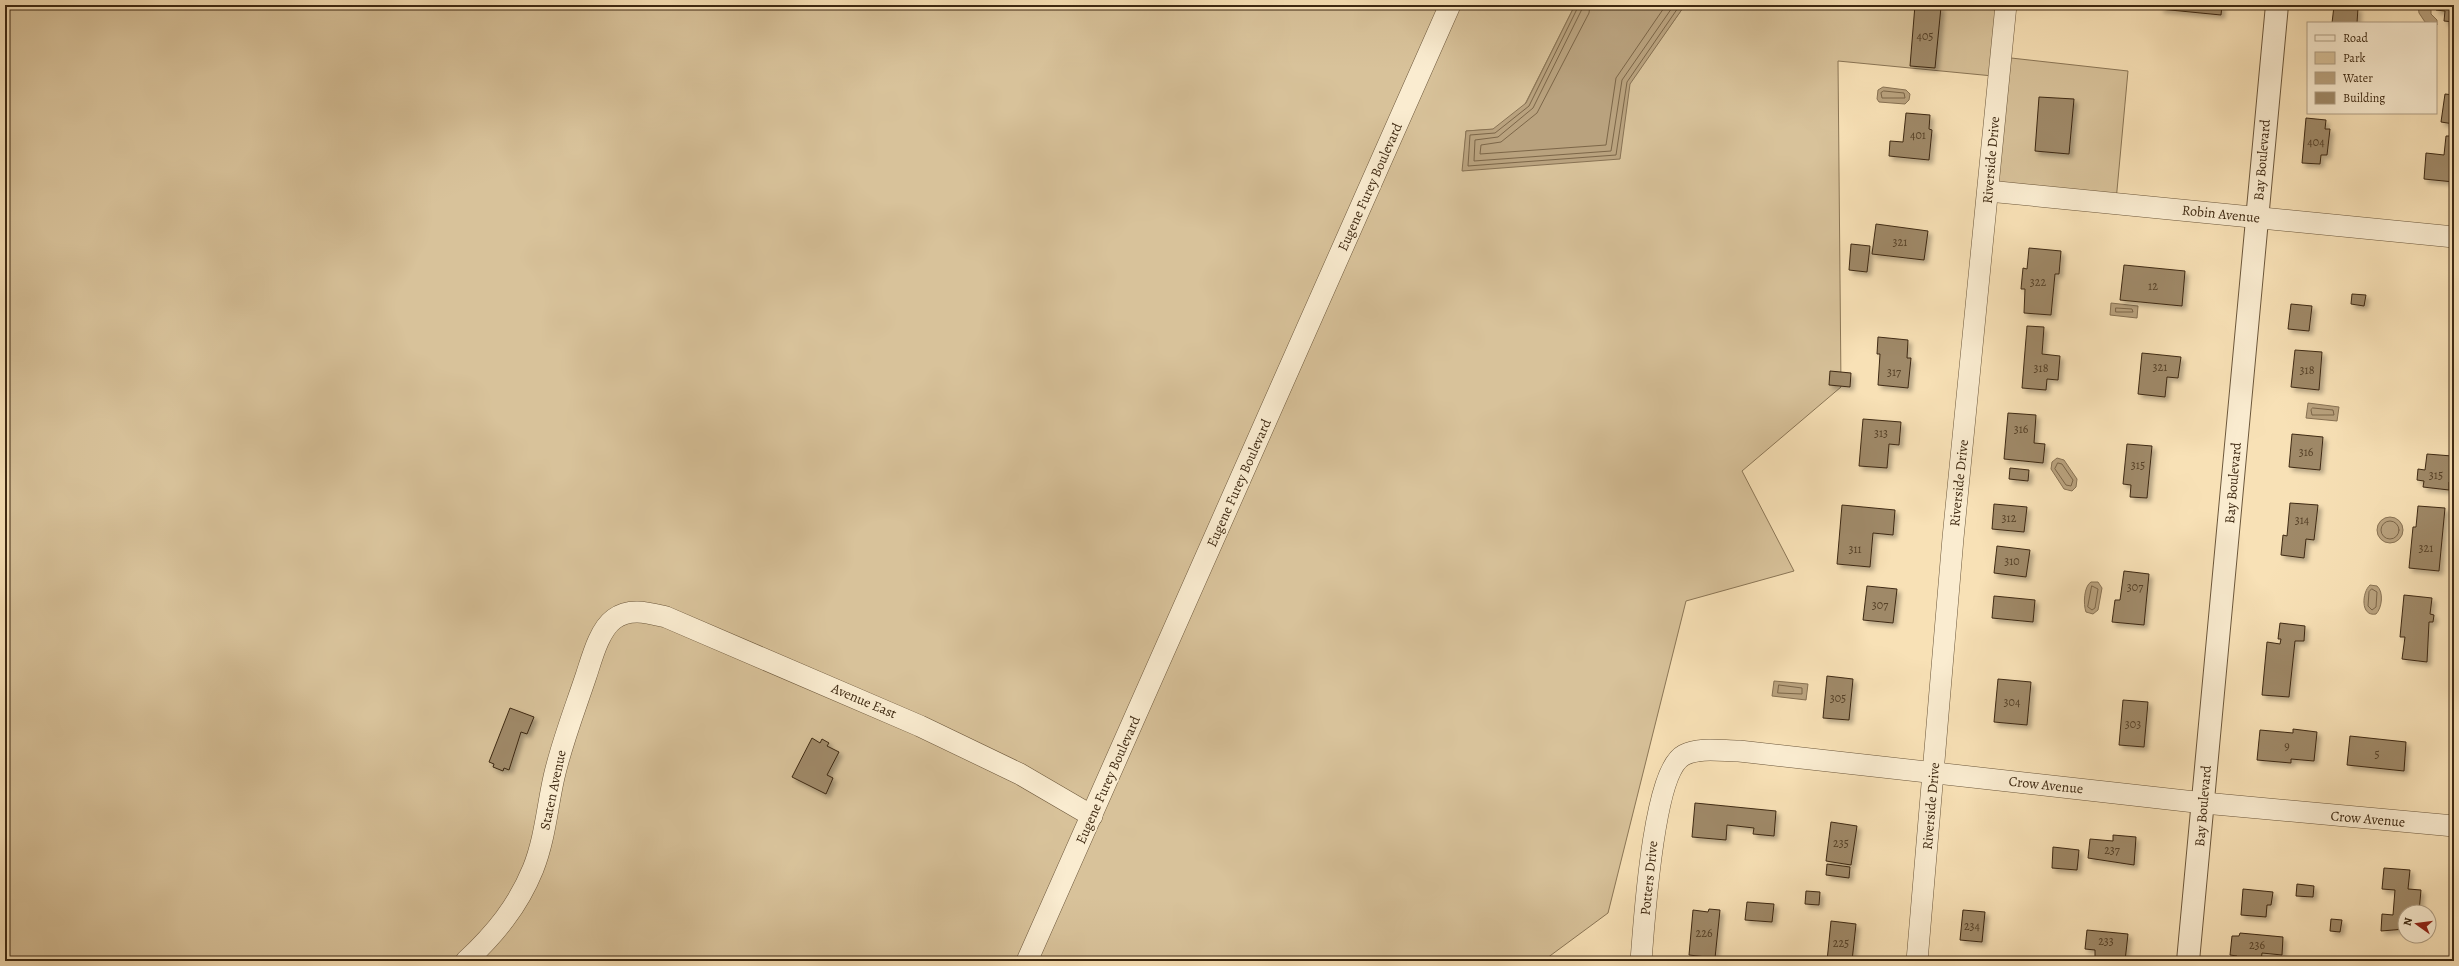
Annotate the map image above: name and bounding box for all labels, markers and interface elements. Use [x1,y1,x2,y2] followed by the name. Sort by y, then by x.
[2307,22,2437,114] legend
[1917,28,1934,44] house number: 405
[2343,30,2369,46] text: Road
[2343,50,2366,66] text: Park
[2342,70,2373,86] text: Water
[2343,90,2385,106] text: Building
[1978,116,2004,204] street label: Riverside Drive
[2249,118,2275,201] street label: Bay Boulevard
[1333,119,1407,254] street label: Eugene Furey Boulevard
[1910,127,1926,143] house number: 401
[2307,134,2325,150] house number: 404
[2181,200,2261,228] street label: Robin Avenue
[1893,234,1907,250] house number: 321
[2030,274,2046,290] house number: 322
[2148,278,2158,294] house number: 12
[2153,359,2167,375] house number: 321
[2034,360,2049,376] house number: 318
[2300,362,2315,378] house number: 318
[1887,364,1902,380] house number: 317
[1202,415,1276,550] street label: Eugene Furey Boulevard
[2014,421,2029,437] house number: 316
[1874,425,1888,441] house number: 313
[1945,438,1973,528] street label: Riverside Drive
[2220,441,2246,524] street label: Bay Boulevard
[2299,444,2314,460] house number: 316
[2131,457,2145,473] house number: 315
[2429,467,2443,483] house number: 315
[2002,510,2017,526] house number: 312
[2295,512,2310,528] house number: 314
[2419,540,2433,556] house number: 321
[1848,541,1862,557] house number: 311
[2004,553,2020,569] house number: 310
[2127,579,2144,595] house number: 307
[1872,597,1889,613] house number: 307
[828,678,900,723] street label: Avenue East
[1830,690,1846,706] house number: 305
[2004,694,2021,710] house number: 304
[1071,712,1145,847] street label: Eugene Furey Boulevard
[2125,716,2141,732] house number: 303
[2284,738,2290,754] house number: 9
[2374,746,2380,762] house number: 5
[535,748,571,832] street label: Staten Avenue
[1918,762,1944,850] street label: Riverside Drive
[2190,764,2216,847] street label: Bay Boulevard
[2008,772,2084,798] street label: Crow Avenue
[2330,806,2406,832] street label: Crow Avenue
[1833,835,1849,851] house number: 235
[1636,840,1662,916] street label: Potters Drive
[2104,842,2121,858] house number: 237
[2397,904,2437,944] north arrow
[2400,916,2416,927] text: N
[1964,918,1981,934] house number: 234
[1696,925,1713,941] house number: 226
[2098,933,2114,949] house number: 233
[1833,935,1849,951] house number: 225
[2249,937,2266,953] house number: 236

